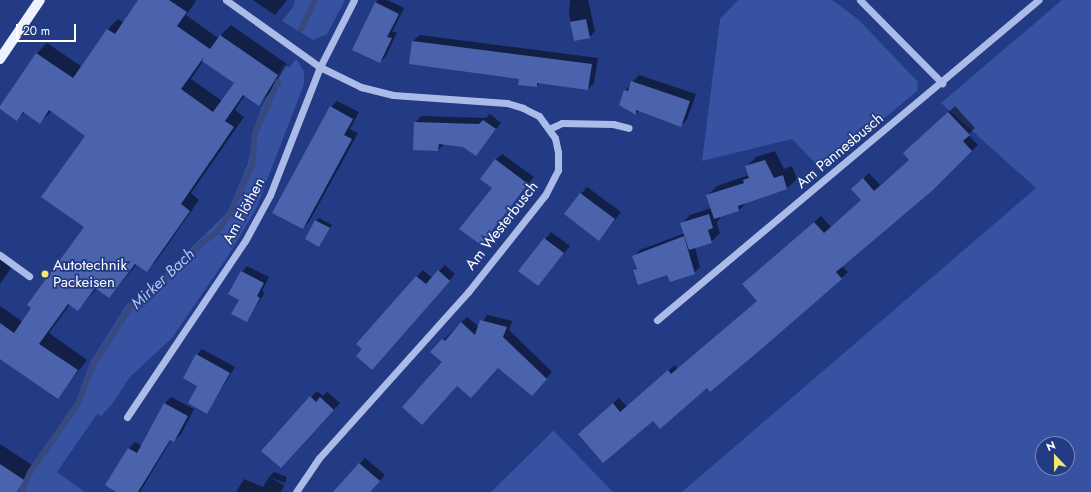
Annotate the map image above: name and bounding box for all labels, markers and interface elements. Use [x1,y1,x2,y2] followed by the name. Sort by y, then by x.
[18,16,78,42] scale bar
[23,22,50,40] text: 20 m
[793,109,887,193] street label: Am Pannesbusch
[219,175,269,247] street label: Am Flöthen
[462,178,542,274] street label: Am Westerbusch
[127,245,199,313] water label: Mirker Bach
[53,256,127,291] place label: Autotechnik Packeisen
[40,269,50,279] marker: Autotechnik Packeisen
[1035,436,1075,476] north arrow
[1044,437,1058,455] text: N

